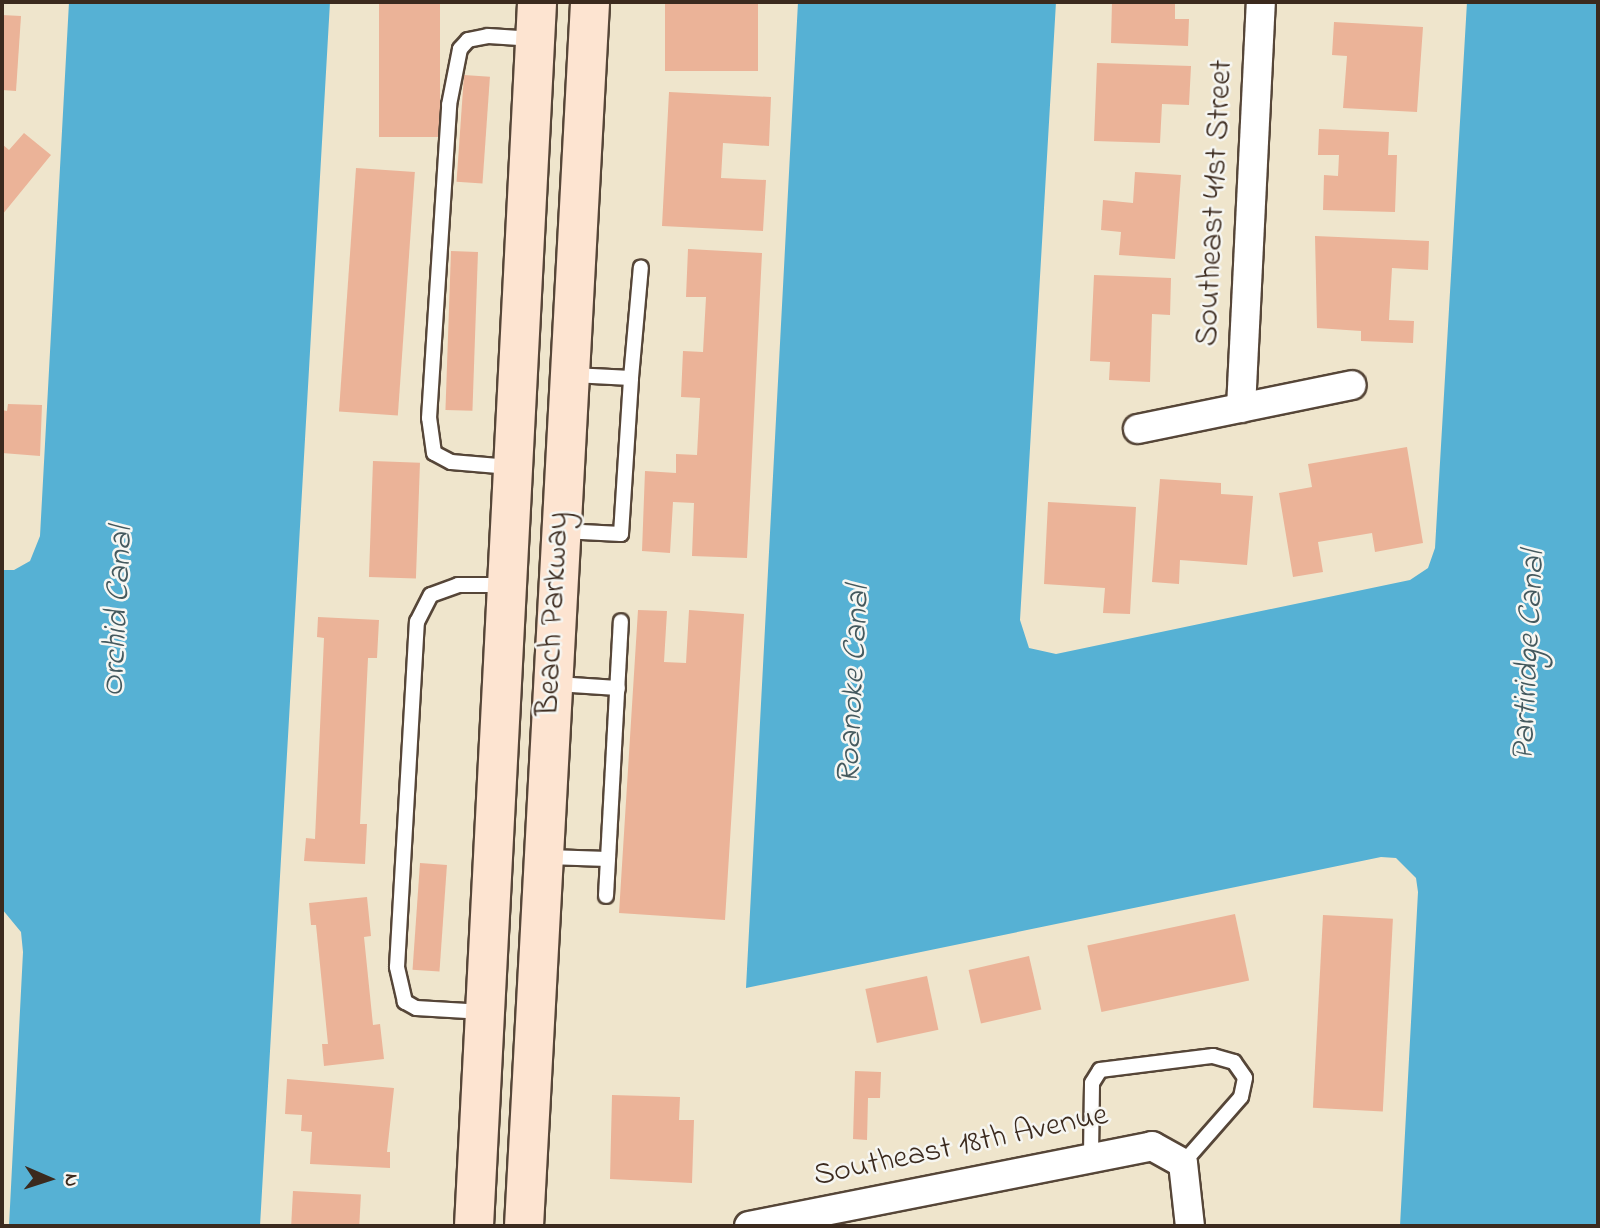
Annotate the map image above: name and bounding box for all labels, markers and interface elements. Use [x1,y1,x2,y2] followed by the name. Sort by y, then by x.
[1189,59,1243,347] street label: Southeast 41st Street
[530,511,580,717] street label: Beach Parkway
[95,526,143,698] water label: Orchid Canal
[1505,550,1555,762] water label: Partiridge Canal
[830,585,880,785] water label: Roanoke Canal
[810,1097,1112,1197] street label: Southeast 18th Avenue
[14,1144,84,1214] north arrow
[57,1173,84,1187] text: N

